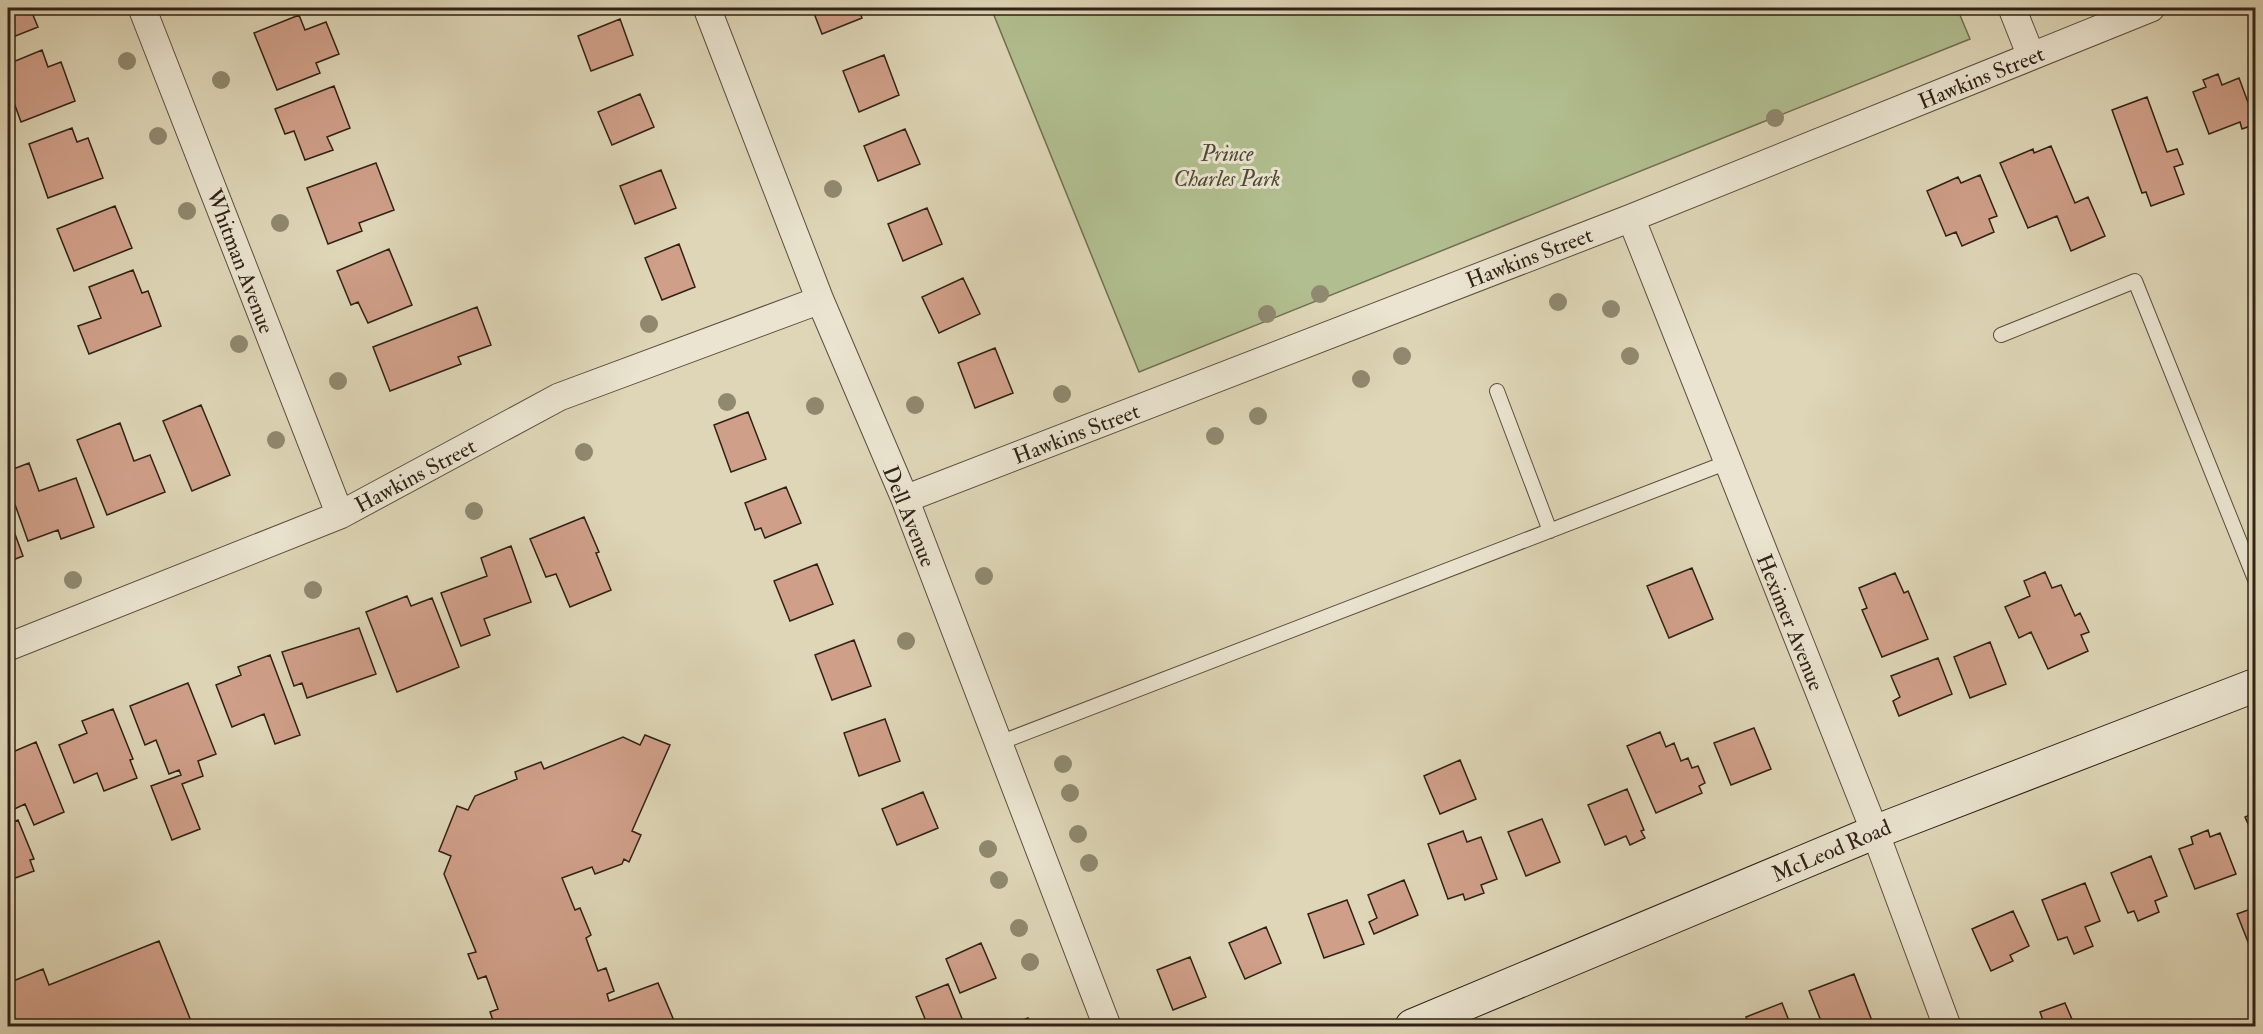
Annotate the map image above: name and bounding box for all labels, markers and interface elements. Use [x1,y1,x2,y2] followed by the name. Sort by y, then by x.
[1914,40,2048,116] street label: Hawkins Street
[1174,140,1280,193] park label: Prince Charles Park
[199,184,281,338] street label: Whitman Avenue
[1462,221,1597,295] street label: Hawkins Street
[1009,397,1144,471] street label: Hawkins Street
[350,432,481,520] street label: Hawkins Street
[876,462,942,571] street label: Dell Avenue
[1750,550,1830,695] street label: Heximer Avenue
[1768,813,1895,889] street label: McLeod Road

